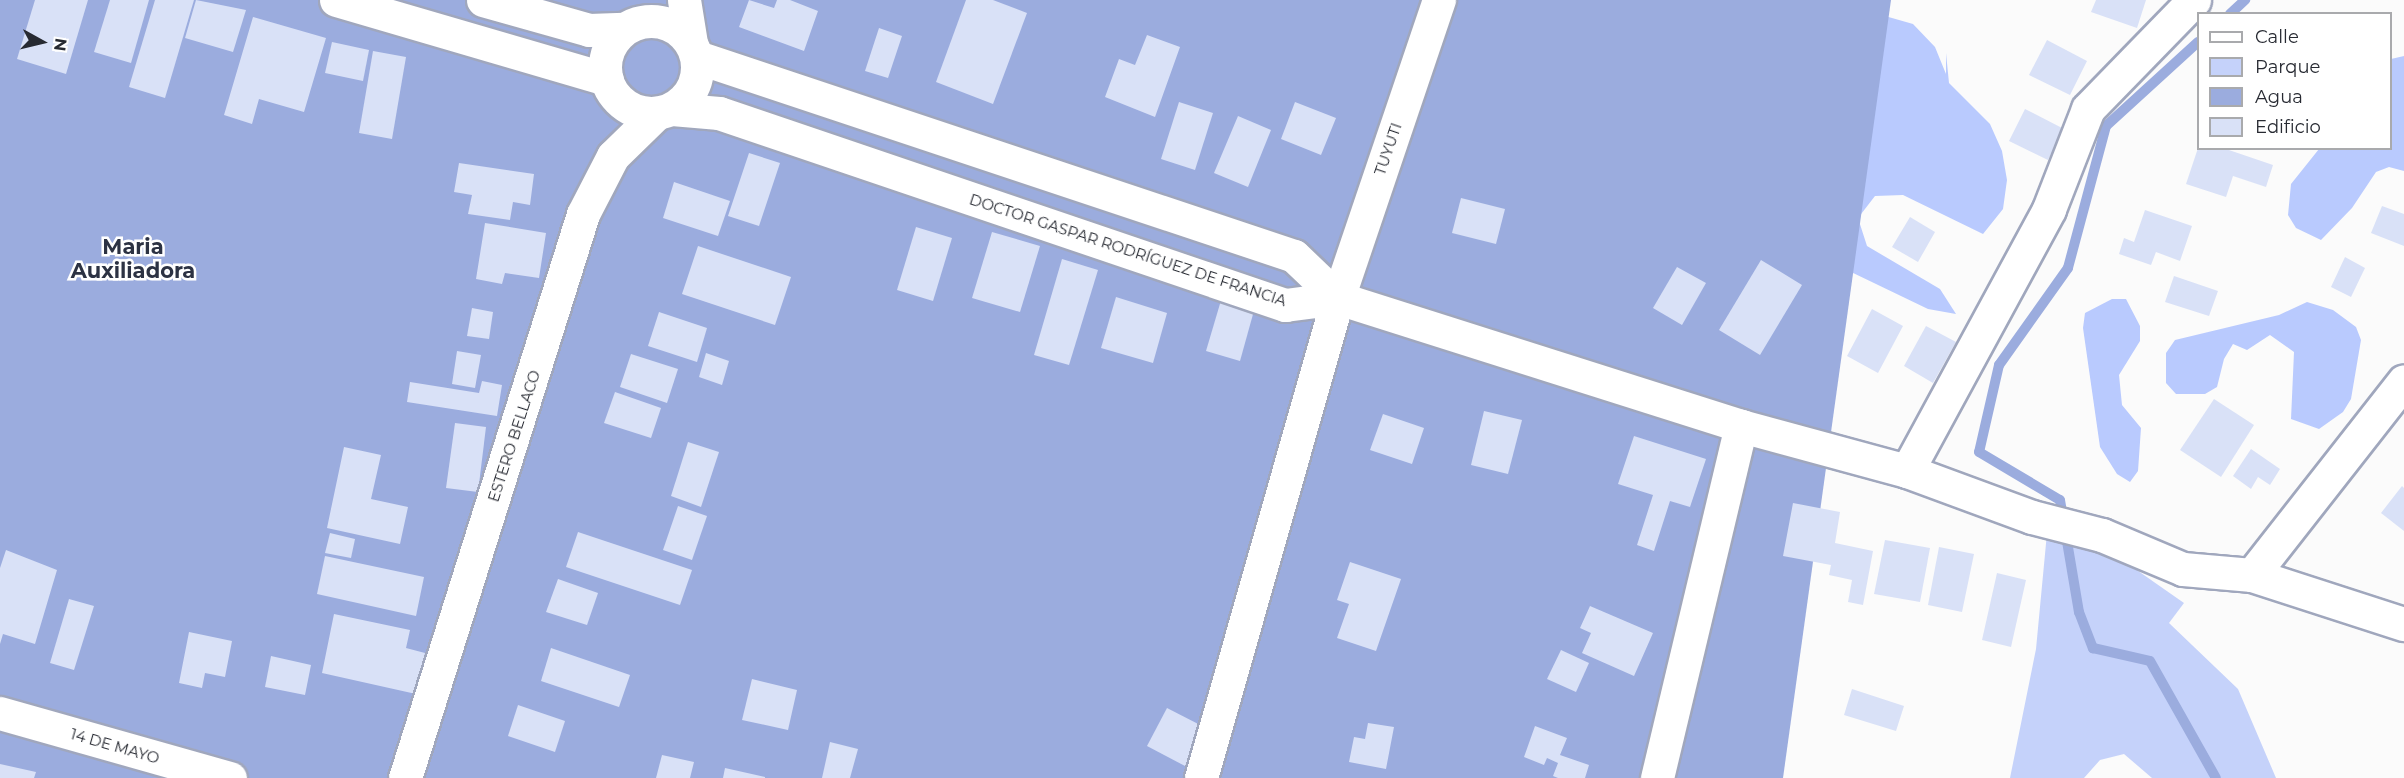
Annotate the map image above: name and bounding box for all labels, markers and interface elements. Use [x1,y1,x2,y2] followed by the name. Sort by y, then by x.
[12,12,72,72] north arrow
[2197,12,2392,150] legend
[2255,26,2299,48] text: Calle
[50,37,71,52] text: N
[2255,56,2320,78] text: Parque
[2255,86,2303,108] text: Agua
[2255,116,2321,138] text: Edificio
[1371,120,1405,178] street label: TUYUTI
[967,190,1289,310] street label: DOCTOR GASPAR RODRÍGUEZ DE FRANCIA
[71,234,195,284] district label: Maria Auxiliadora
[484,368,544,504] street label: ESTERO BELLACO
[68,725,162,767] street label: 14 DE MAYO

